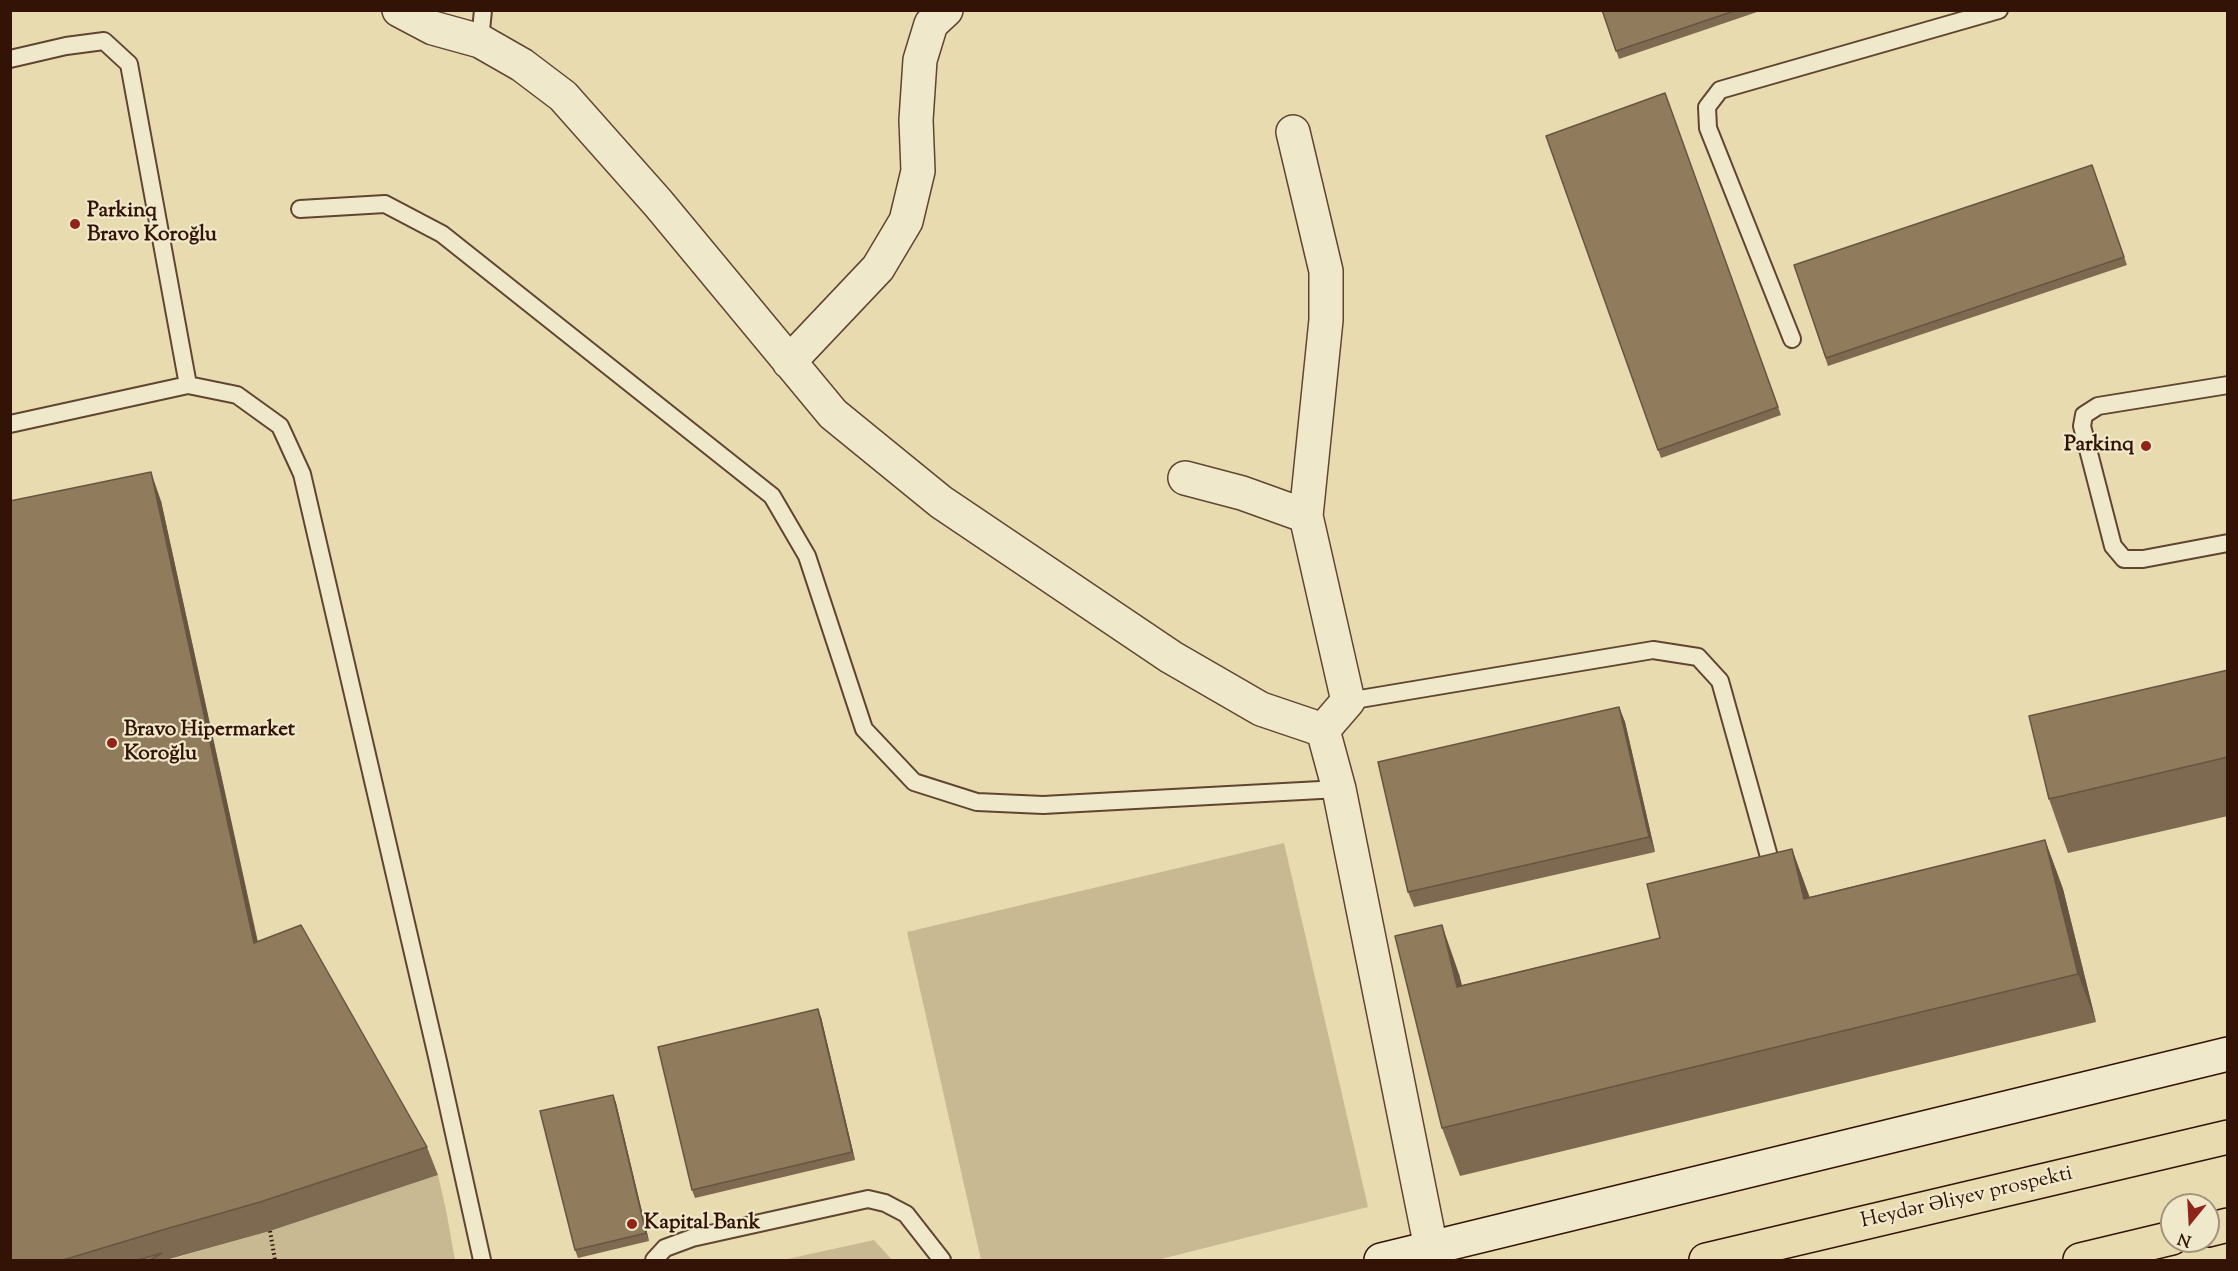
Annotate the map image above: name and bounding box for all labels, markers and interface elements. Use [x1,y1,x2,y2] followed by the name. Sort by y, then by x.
[87,199,217,249] place label: Parkinq Bravo Koroğlu
[68,217,82,231] marker: Parkinq Bravo Koroğlu
[2064,433,2134,459] place label: Parkinq
[2139,439,2153,453] marker: Parkinq
[124,718,295,768] place label: Bravo Hipermarket Koroğlu
[105,736,119,750] marker: Bravo Hipermarket Koroğlu
[1859,1162,2075,1236] street label: Heydər Əliyev prospekti
[2160,1193,2220,1253] north arrow
[644,1211,760,1237] place label: Kapital Bank
[625,1217,639,1231] marker: Kapital Bank
[2175,1226,2195,1252] text: N

